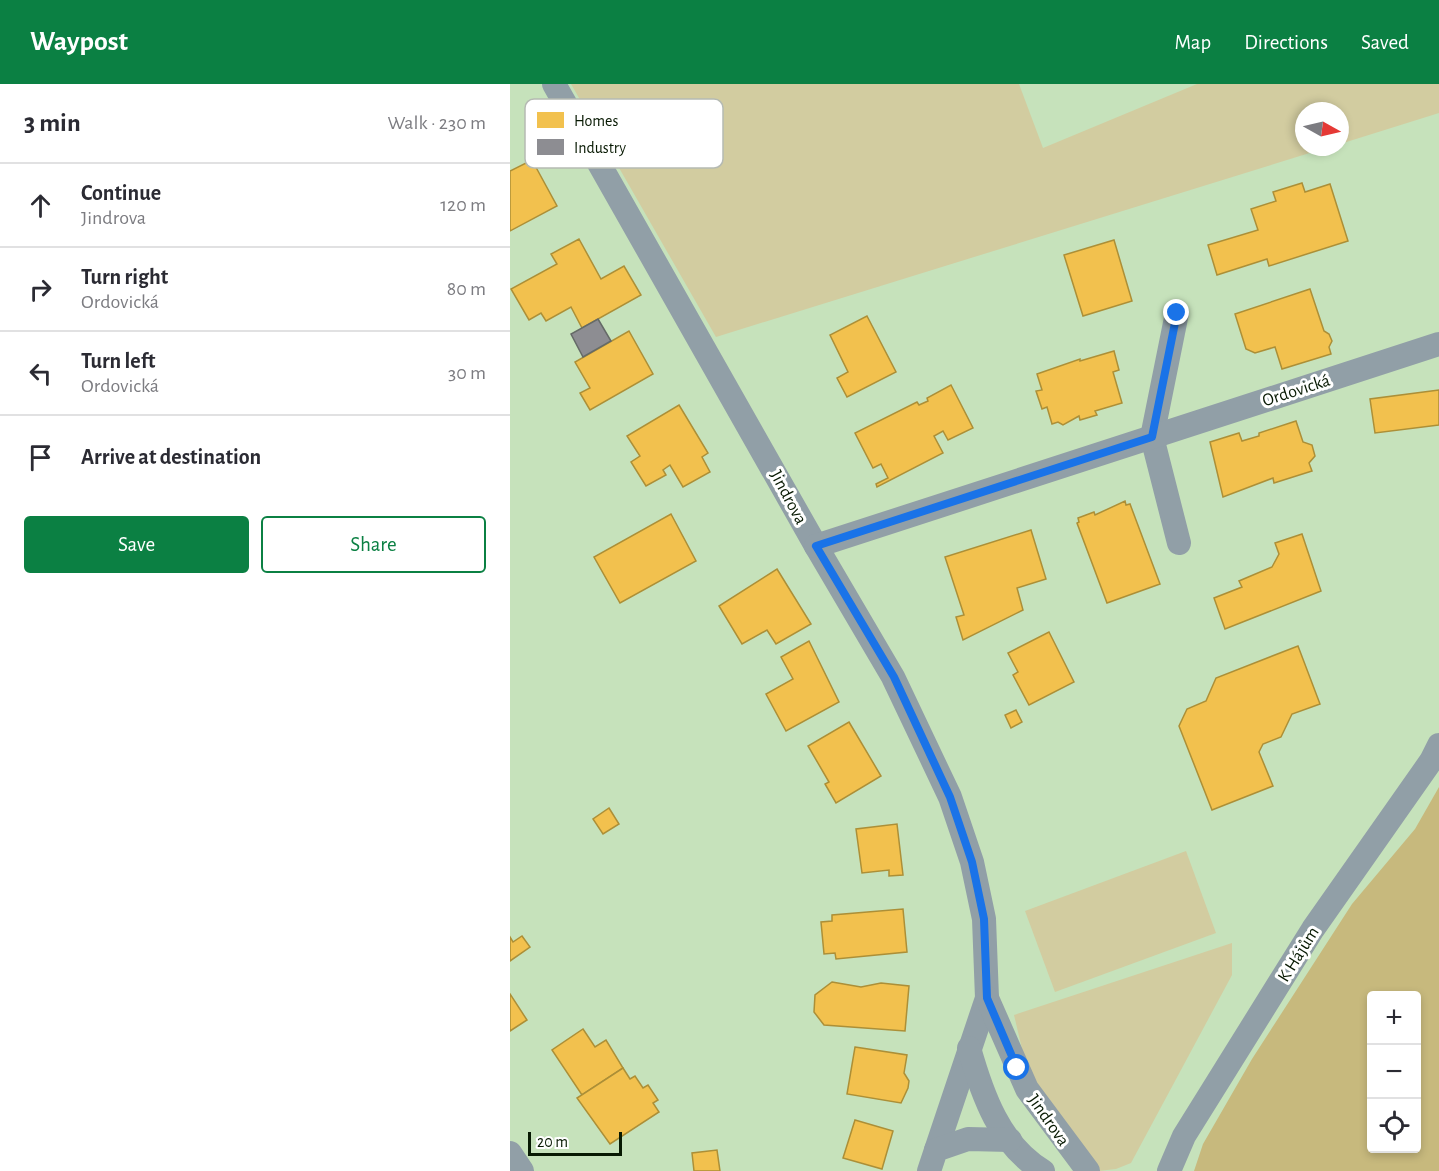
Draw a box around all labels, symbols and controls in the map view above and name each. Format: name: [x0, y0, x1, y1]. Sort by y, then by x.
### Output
text: Waypost: [30, 28, 128, 56]
text: Map: [1175, 32, 1211, 53]
text: Directions: [1244, 32, 1328, 53]
text: Saved: [1361, 32, 1409, 53]
legend: [525, 99, 723, 168]
north arrow: [1295, 102, 1349, 156]
text: 3 min: [24, 110, 81, 136]
text: Walk · 230 m: [388, 113, 486, 133]
text: Homes: [574, 113, 618, 129]
text: Industry: [574, 140, 626, 157]
text: Continue: [81, 182, 161, 204]
icon: ahead: [24, 189, 57, 222]
text: 120 m: [440, 195, 486, 215]
text: Jindrova: [81, 208, 146, 228]
text: Turn right: [81, 266, 168, 288]
icon: right: [24, 273, 57, 306]
text: 80 m: [447, 279, 486, 299]
text: Ordovická: [81, 292, 159, 312]
route end: [1163, 299, 1189, 325]
text: Turn left: [81, 350, 155, 372]
icon: left: [24, 357, 57, 390]
text: 30 m: [448, 363, 486, 383]
street label: Ordovická: [1260, 372, 1332, 410]
text: Ordovická: [81, 376, 159, 396]
icon: arrive: [24, 441, 57, 474]
text: Arrive at destination: [81, 446, 261, 468]
street label: Jindrova: [766, 467, 810, 528]
button: Save: [24, 516, 249, 573]
button: Share: [261, 516, 486, 573]
street label: K Hájům: [1275, 924, 1323, 985]
map controls: [1367, 991, 1421, 1153]
button: +: [1367, 991, 1421, 1045]
button: −: [1367, 1045, 1421, 1099]
route start: [1003, 1054, 1029, 1080]
street label: Jindrova: [1024, 1091, 1072, 1150]
button: locate: [1367, 1099, 1421, 1153]
scale bar: [528, 1129, 622, 1156]
text: 20 m: [537, 1134, 568, 1150]

